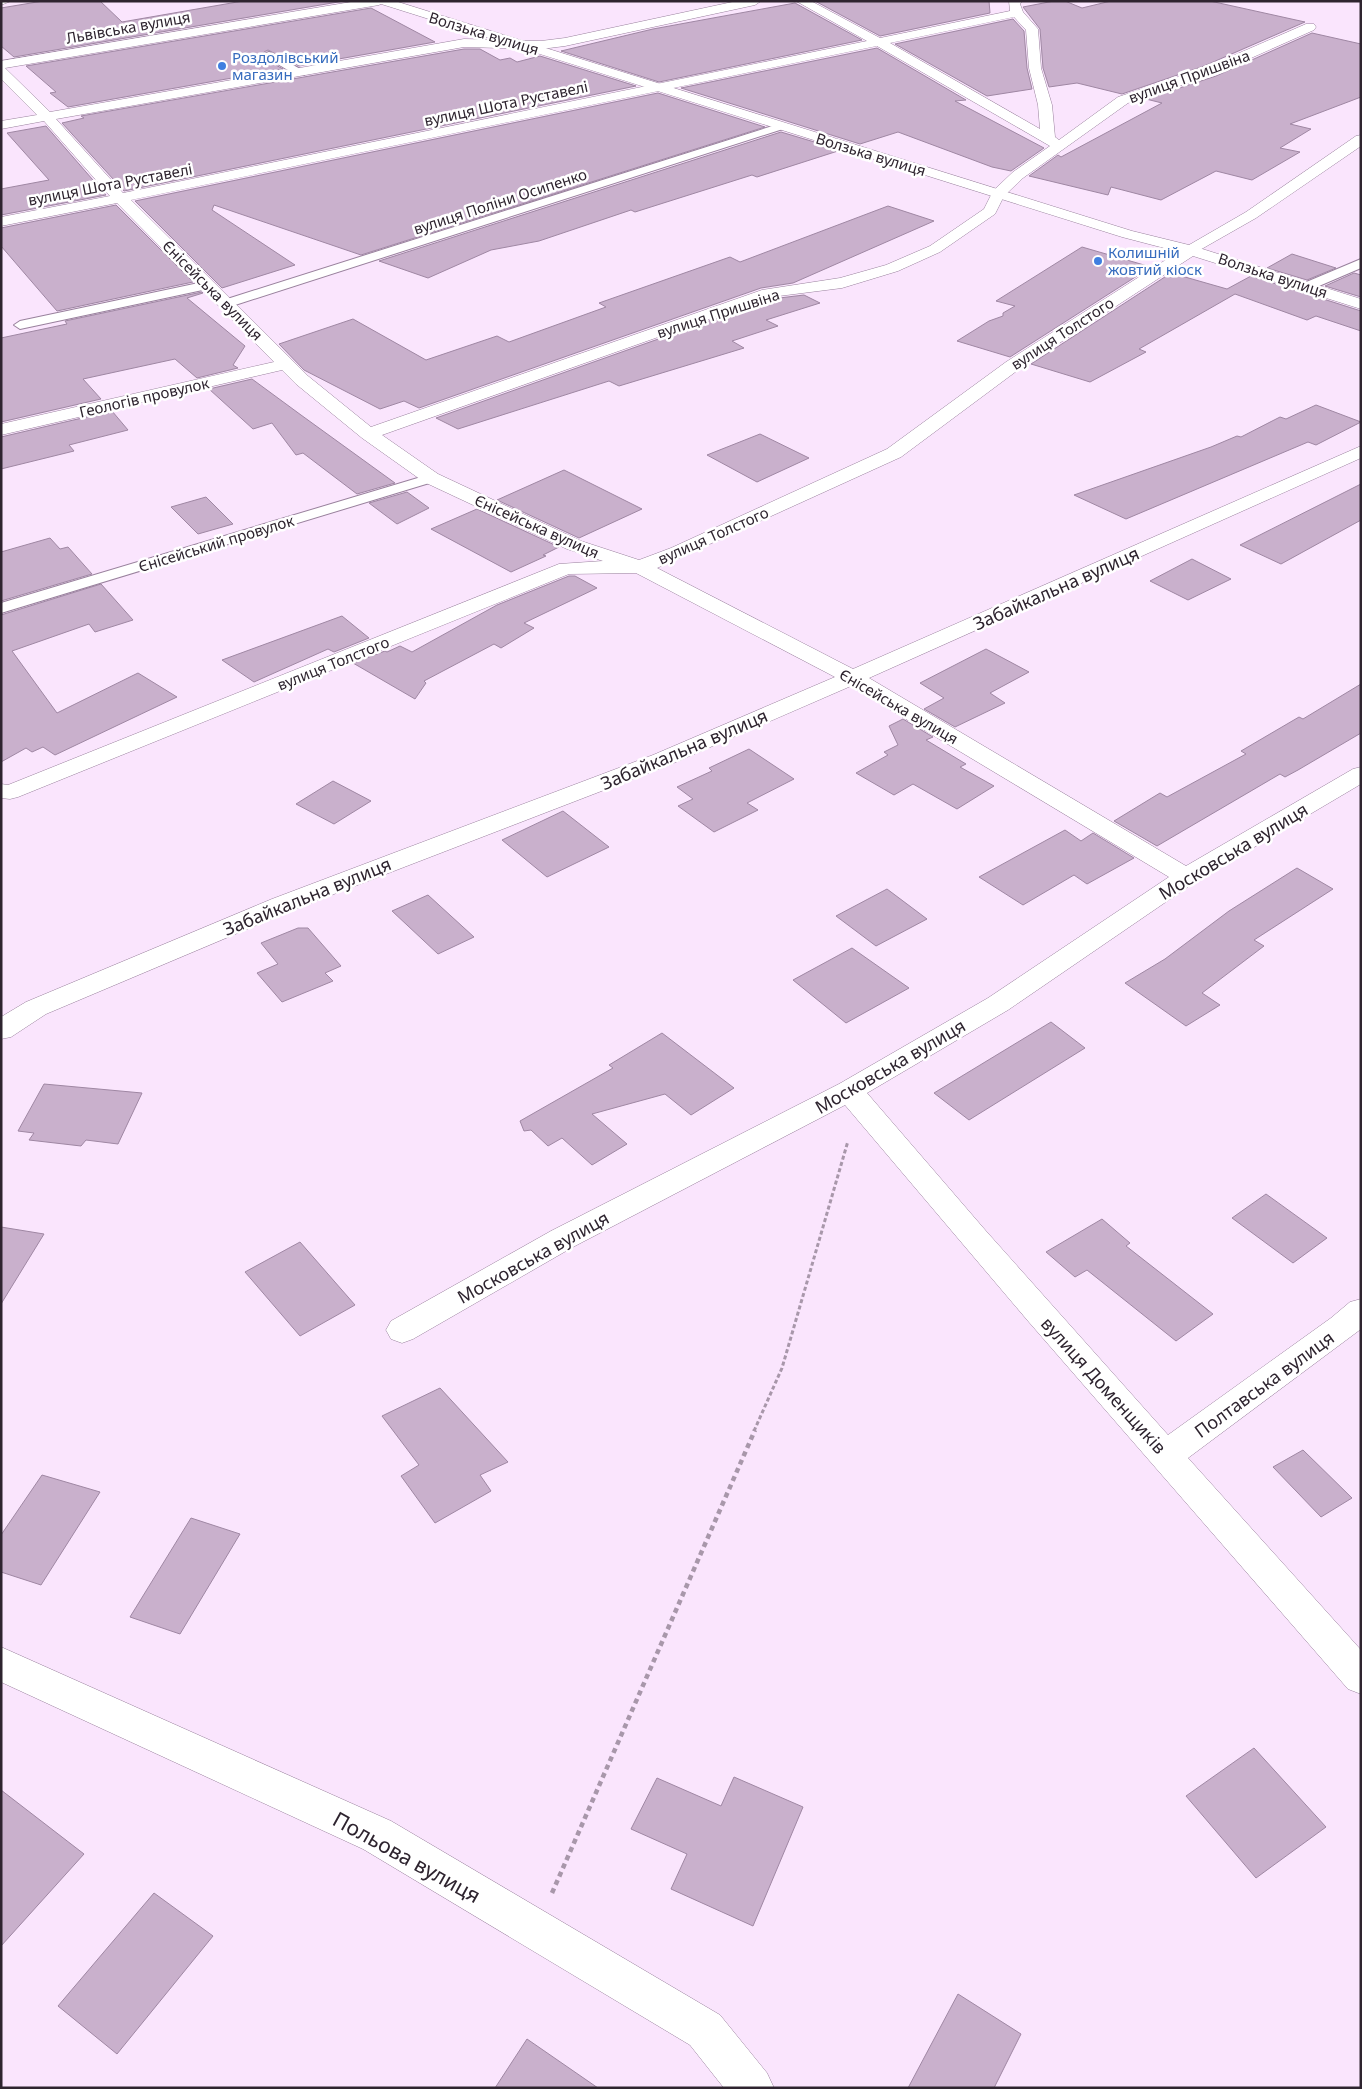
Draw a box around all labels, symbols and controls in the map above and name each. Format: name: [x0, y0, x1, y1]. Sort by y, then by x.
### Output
street label: Львівська вулиця: [64, 6, 192, 48]
street label: Волзька вулиця: [427, 7, 541, 59]
street label: вулиця Пришвіна: [1126, 45, 1252, 107]
place label: Роздолівський магазин: [232, 47, 338, 84]
marker: Роздолівський магазин: [216, 60, 228, 72]
street label: вулиця Шота Руставелі: [422, 76, 590, 130]
street label: Волзька вулиця: [814, 128, 928, 180]
street label: вулиця Шота Руставелі: [26, 158, 194, 210]
street label: вулиця Поліни Осипенко: [411, 163, 589, 239]
street label: Єнісейська вулиця: [159, 236, 267, 344]
place label: Колишній жовтий кіоск: [1108, 242, 1202, 279]
street label: Волзька вулиця: [1216, 248, 1330, 302]
marker: Колишній жовтий кіоск: [1092, 255, 1104, 267]
street label: вулиця Пришвіна: [654, 284, 782, 342]
street label: вулиця Толстого: [1007, 292, 1117, 374]
street label: Геологів провулок: [77, 372, 211, 422]
street label: Єнісейська вулиця: [472, 490, 602, 562]
street label: вулиця Толстого: [655, 502, 771, 568]
street label: Єнісейський провулок: [136, 510, 296, 576]
street label: Забайкальна вулиця: [969, 541, 1143, 635]
street label: вулиця Толстого: [274, 631, 392, 695]
street label: Єнісейська вулиця: [836, 664, 962, 748]
street label: Забайкальна вулиця: [597, 703, 771, 795]
street label: Московська вулиця: [1154, 797, 1312, 905]
street label: Забайкальна вулиця: [220, 851, 394, 941]
street label: Московська вулиця: [810, 1013, 970, 1119]
street label: Московська вулиця: [453, 1205, 613, 1309]
street label: вулиця Доменщиків: [1036, 1311, 1172, 1459]
street label: Полтавська вулиця: [1189, 1325, 1339, 1443]
street label: Польова вулиця: [328, 1805, 486, 1909]

